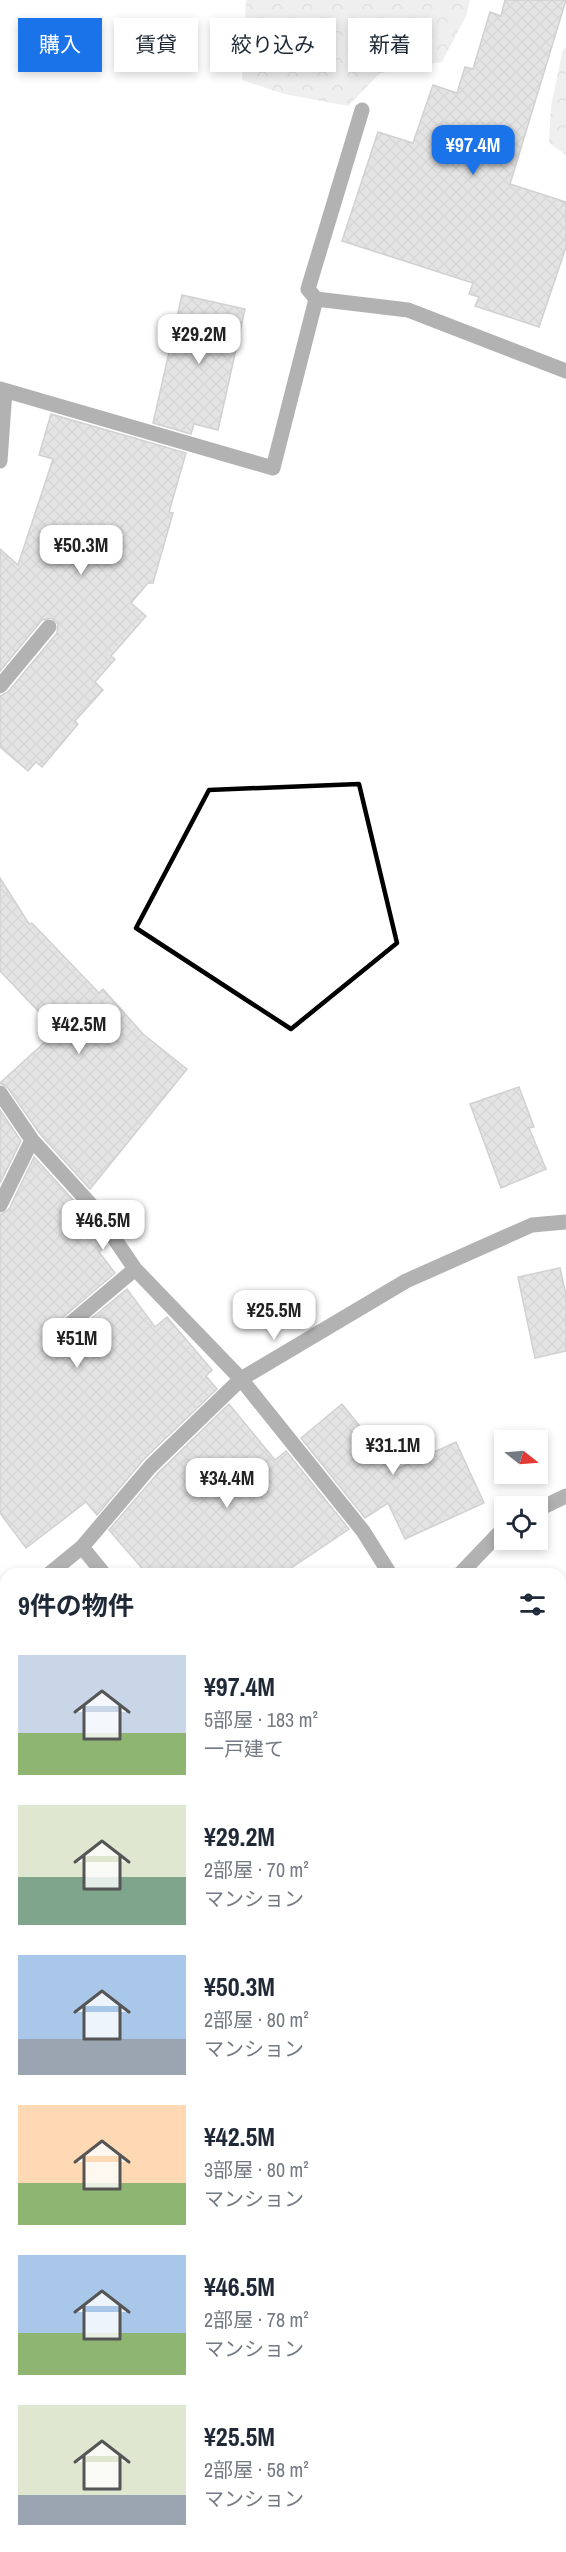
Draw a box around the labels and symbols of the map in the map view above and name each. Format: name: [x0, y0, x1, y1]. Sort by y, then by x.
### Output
pin: ¥97.4M: [424, 125, 522, 176]
pin: ¥29.2M: [150, 314, 248, 365]
pin: ¥50.3M: [32, 525, 130, 576]
pin: ¥42.5M: [30, 1004, 128, 1055]
pin: ¥46.5M: [54, 1200, 152, 1251]
pin: ¥25.5M: [225, 1290, 323, 1341]
pin: ¥51M: [41, 1318, 113, 1369]
pin: ¥31.1M: [344, 1425, 442, 1476]
north arrow: [494, 1430, 548, 1484]
pin: ¥34.4M: [178, 1458, 276, 1509]

